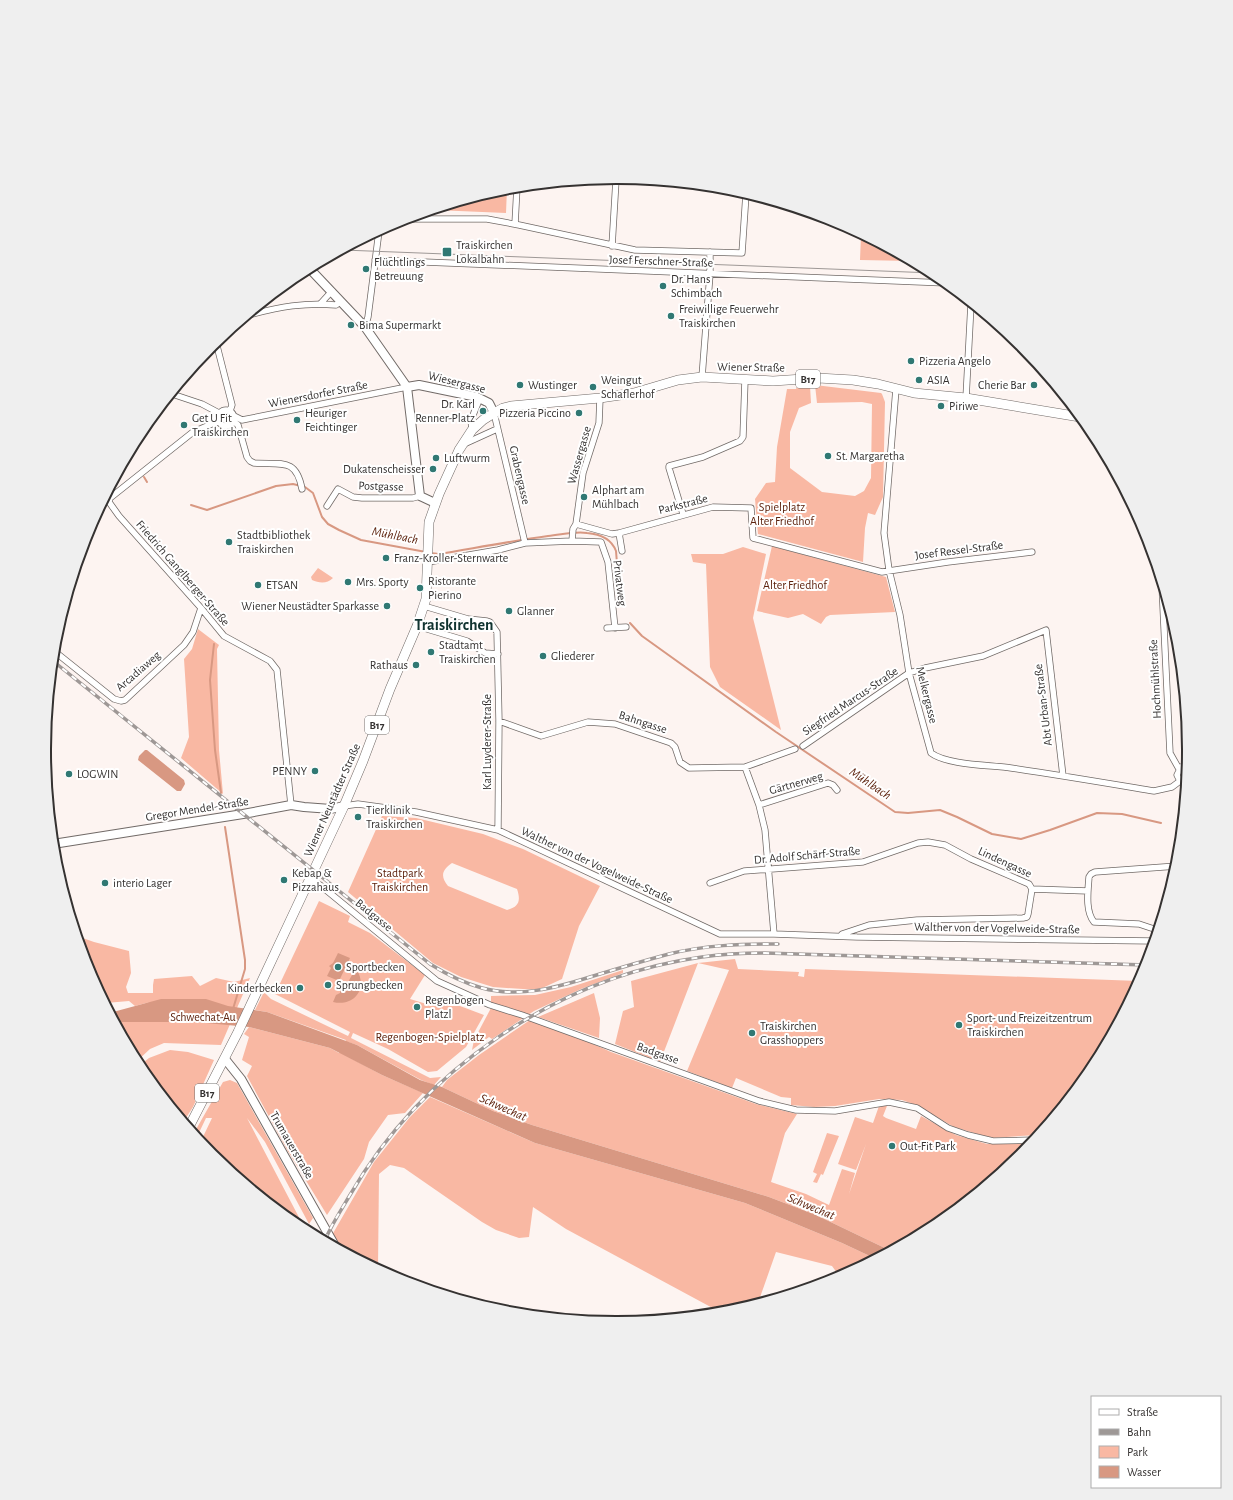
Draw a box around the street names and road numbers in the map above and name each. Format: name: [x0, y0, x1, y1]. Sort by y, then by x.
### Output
street label: Josef Ferschner-Straße: [609, 253, 713, 269]
street label: Wiener Straße: [717, 360, 785, 374]
street label: Wiesergasse: [427, 369, 487, 395]
road number: B17: [796, 370, 820, 388]
street label: Wienersdorfer Straße: [267, 378, 369, 410]
street label: Wassergasse: [565, 425, 593, 485]
street label: Grabengasse: [507, 445, 533, 505]
street label: Postgasse: [358, 479, 404, 493]
street label: Parkstraße: [657, 492, 709, 516]
street label: Friedrich Ganglberger-Straße: [134, 518, 232, 628]
street label: Josef Ressel-Straße: [914, 539, 1004, 561]
street label: Privatweg: [611, 559, 629, 607]
street label: Hochmühlstraße: [1147, 639, 1163, 719]
street label: Arcadiaweg: [114, 649, 163, 693]
street label: Abt Urban-Straße: [1032, 663, 1054, 747]
street label: Siegfried Marcus-Straße: [800, 665, 900, 737]
street label: Melkergasse: [914, 665, 940, 725]
street label: Karl Luyderer-Straße: [481, 694, 494, 790]
street label: Bahngasse: [617, 709, 669, 735]
road number: B17: [365, 716, 389, 734]
street label: Wiener Neustädter Straße: [302, 742, 362, 858]
street label: Gärtnerweg: [768, 770, 824, 796]
street label: Gregor Mendel-Straße: [145, 795, 249, 823]
street label: Walther von der Vogelweide-Straße: [519, 825, 675, 905]
street label: Dr. Adolf Schärf-Straße: [753, 844, 861, 866]
street label: Lindengasse: [976, 844, 1034, 880]
street label: Badgasse: [353, 897, 395, 933]
street label: Walther von der Vogelweide-Straße: [914, 921, 1080, 935]
street label: Badgasse: [635, 1040, 681, 1066]
road number: B17: [195, 1084, 219, 1102]
street label: Trumauerstraße: [268, 1109, 316, 1181]

